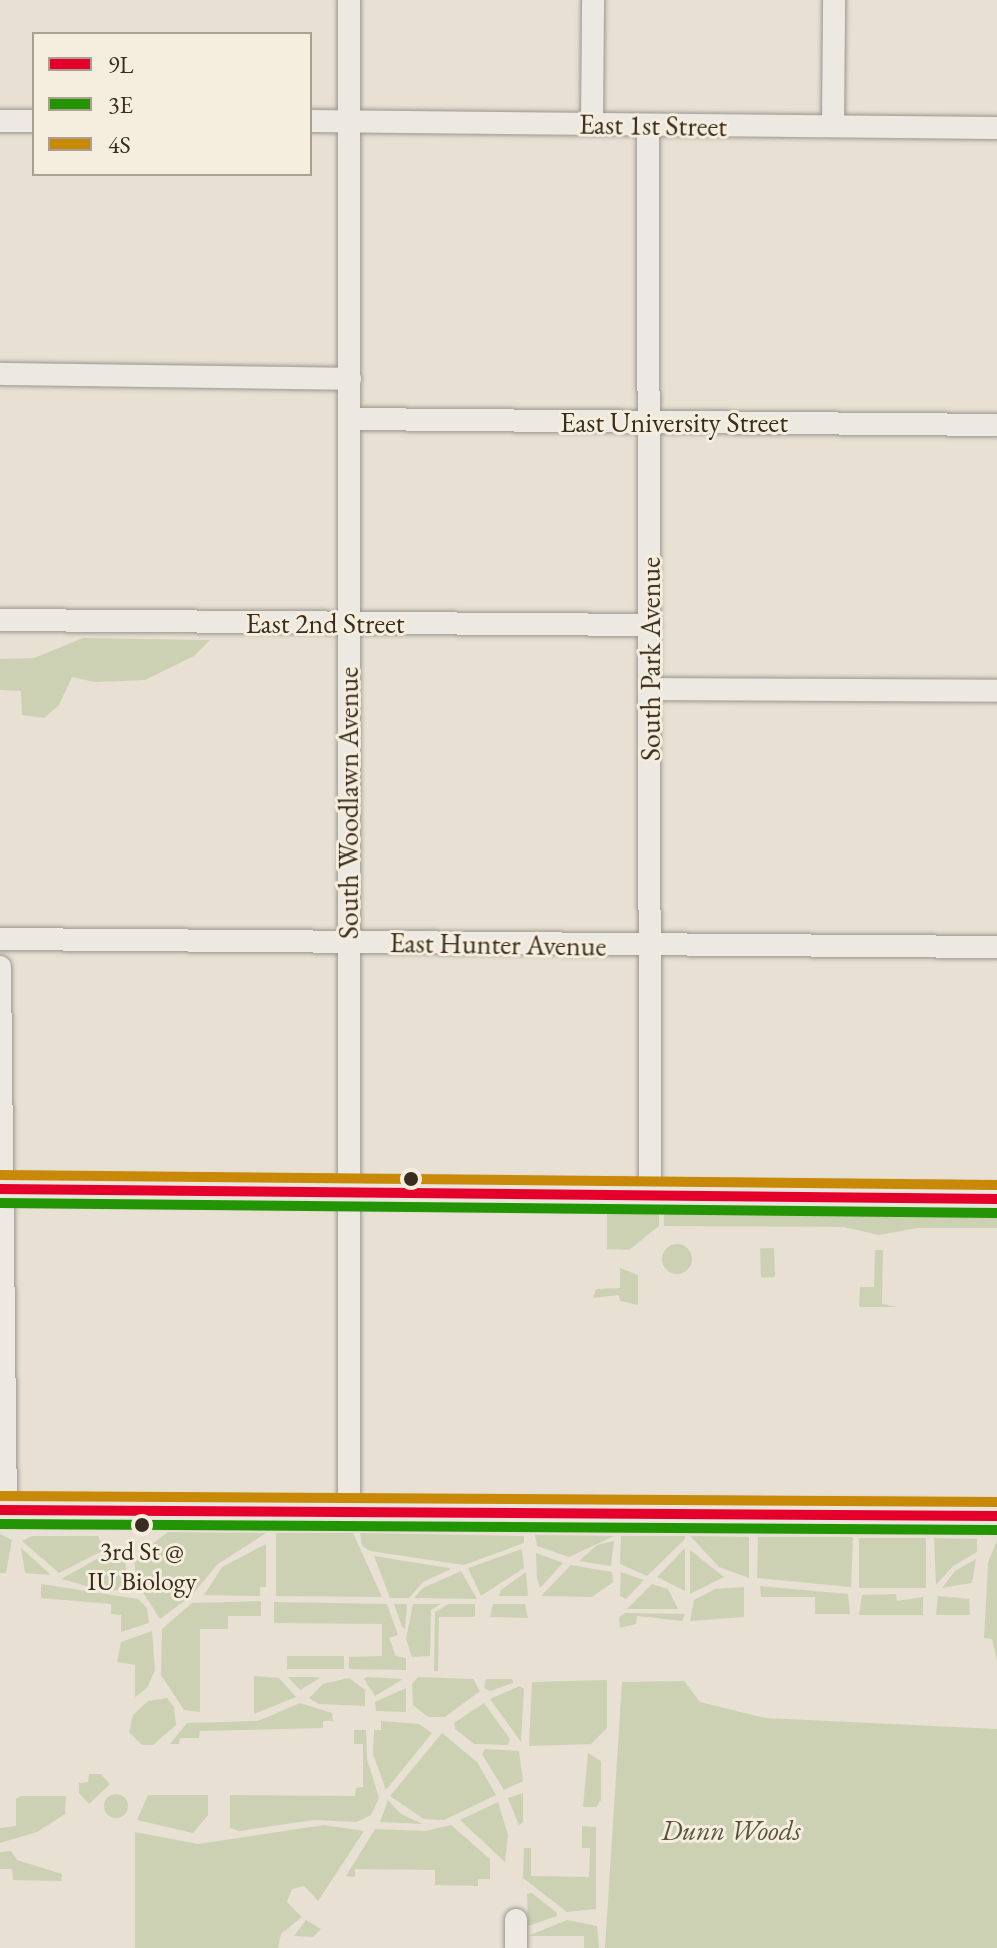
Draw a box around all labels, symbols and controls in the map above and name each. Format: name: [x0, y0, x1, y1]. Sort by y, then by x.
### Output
legend: [32, 32, 312, 176]
text: 9L: [108, 49, 134, 80]
text: 3E: [108, 89, 133, 120]
street label: East 1st Street: [579, 107, 727, 143]
text: 4S: [108, 129, 131, 160]
street label: East University Street: [560, 405, 788, 439]
street label: South Park Avenue: [633, 557, 667, 761]
street label: East 2nd Street: [245, 606, 405, 640]
street label: South Woodlawn Avenue: [331, 667, 365, 939]
street label: East Hunter Avenue: [389, 925, 607, 963]
unlabelled marker: [403, 1171, 419, 1187]
marker: 3rd St @ IU Biology: [134, 1517, 150, 1533]
place label: 3rd St @ IU Biology: [87, 1536, 197, 1598]
park label: Dunn Woods: [661, 1813, 801, 1847]

